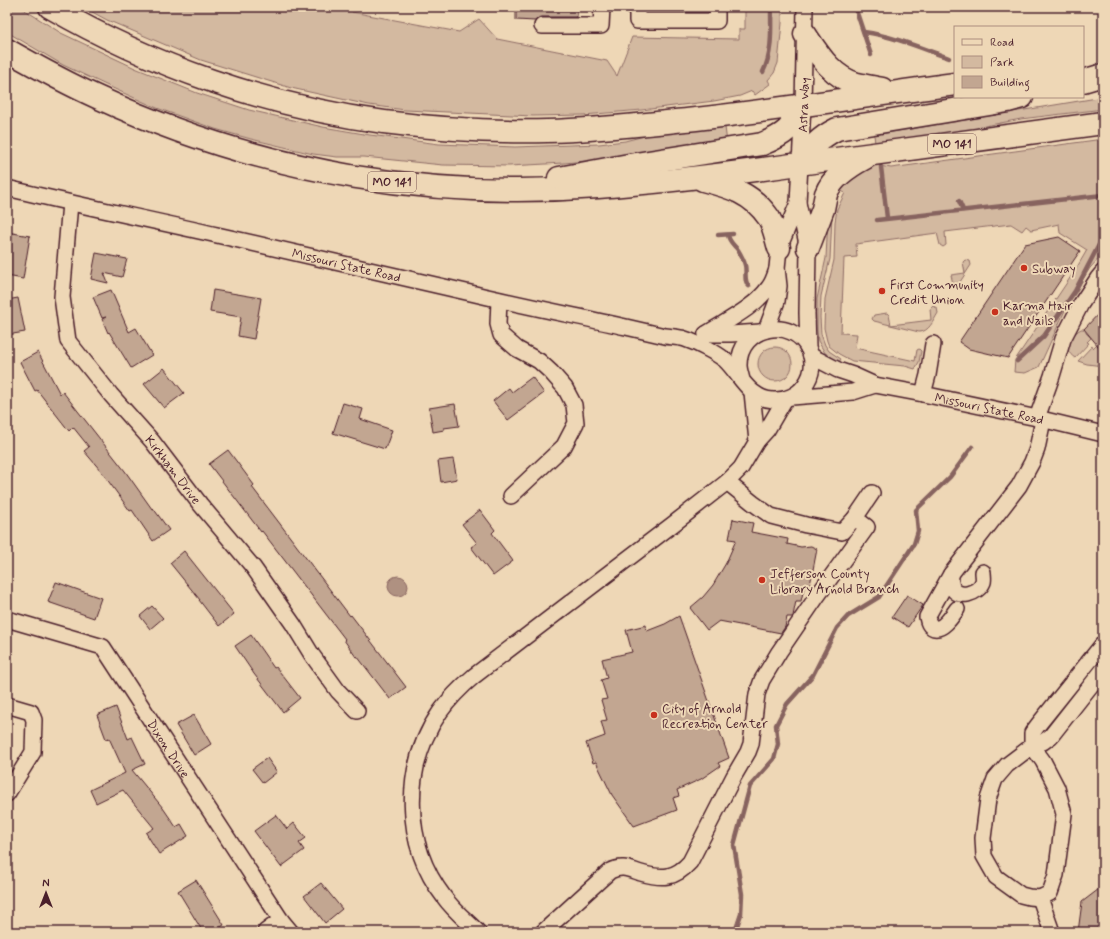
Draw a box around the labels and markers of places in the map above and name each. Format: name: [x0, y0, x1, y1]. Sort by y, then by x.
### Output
place label: Subway: [1032, 261, 1076, 278]
marker: Subway: [1019, 263, 1029, 273]
place label: First Community Credit Union: [890, 277, 984, 309]
marker: First Community Credit Union: [877, 286, 887, 296]
place label: Karma Hair and Nails: [1003, 298, 1073, 330]
marker: Karma Hair and Nails: [990, 307, 1000, 317]
place label: Jefferson County Library Arnold Branch: [770, 566, 899, 598]
marker: Jefferson County Library Arnold Branch: [757, 575, 767, 585]
place label: City of Arnold Recreation Center: [662, 701, 768, 733]
marker: City of Arnold Recreation Center: [649, 710, 659, 720]

